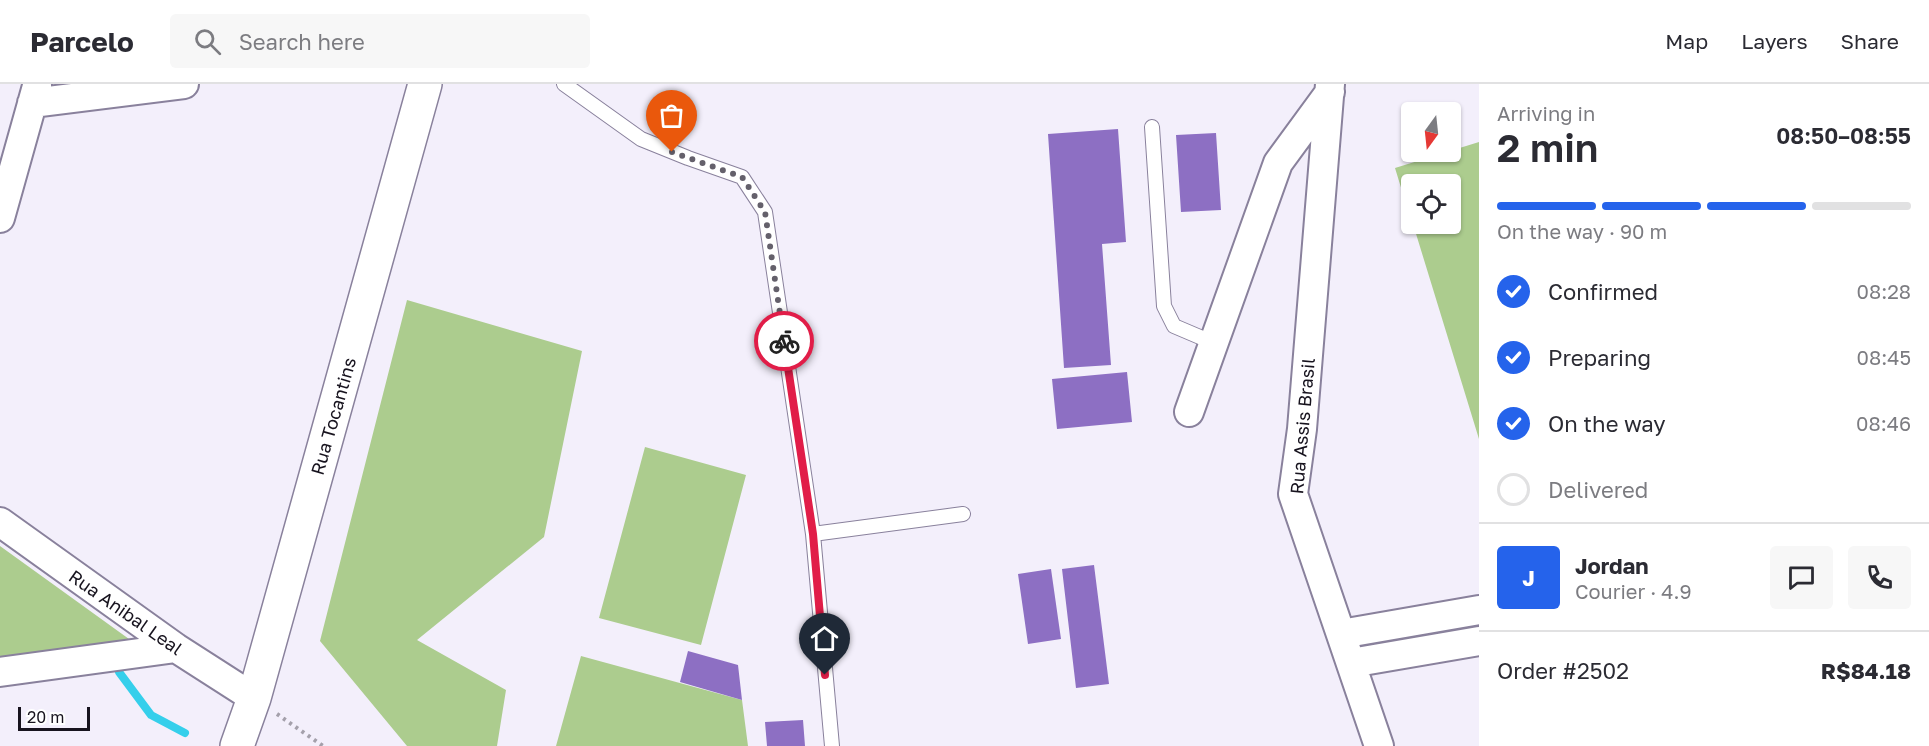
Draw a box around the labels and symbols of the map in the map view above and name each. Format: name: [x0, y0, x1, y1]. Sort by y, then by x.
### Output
pin: [646, 90, 697, 152]
north arrow: [1401, 102, 1461, 162]
courier: [754, 311, 814, 371]
street label: Rua Tocantins: [306, 355, 360, 477]
street label: Rua Assis Brasil: [1285, 357, 1319, 495]
street label: Rua Anibal Leal: [65, 565, 187, 659]
pin: [799, 613, 850, 675]
scale bar: [18, 704, 90, 732]

